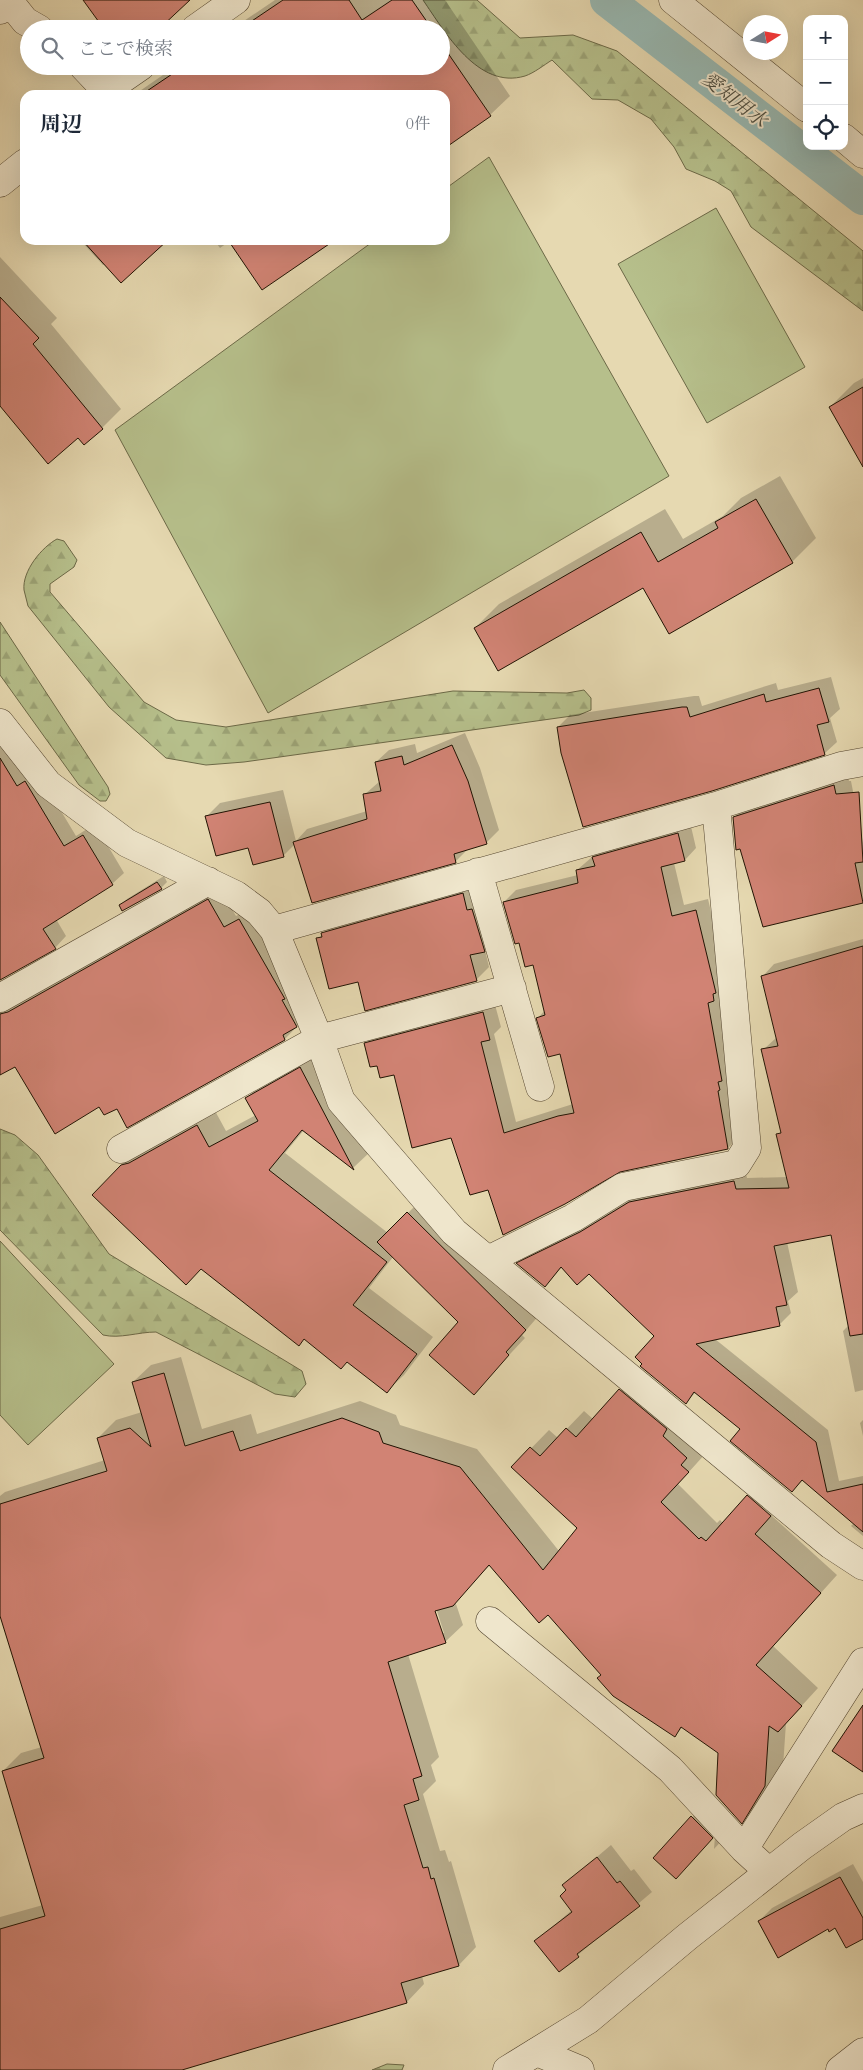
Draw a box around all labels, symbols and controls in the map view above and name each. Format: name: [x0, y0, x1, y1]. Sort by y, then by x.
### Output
north arrow: [743, 15, 788, 60]
map controls: [803, 15, 848, 150]
button: +: [803, 15, 848, 60]
search box: [20, 20, 450, 75]
icon: search: [38, 34, 66, 62]
text: ここで検索: [78, 36, 173, 62]
button: −: [803, 60, 848, 105]
water label: 愛知用水: [696, 66, 774, 135]
button: locate: [803, 105, 848, 150]
text: 周辺: [40, 110, 82, 139]
text: 0件: [406, 113, 430, 135]

